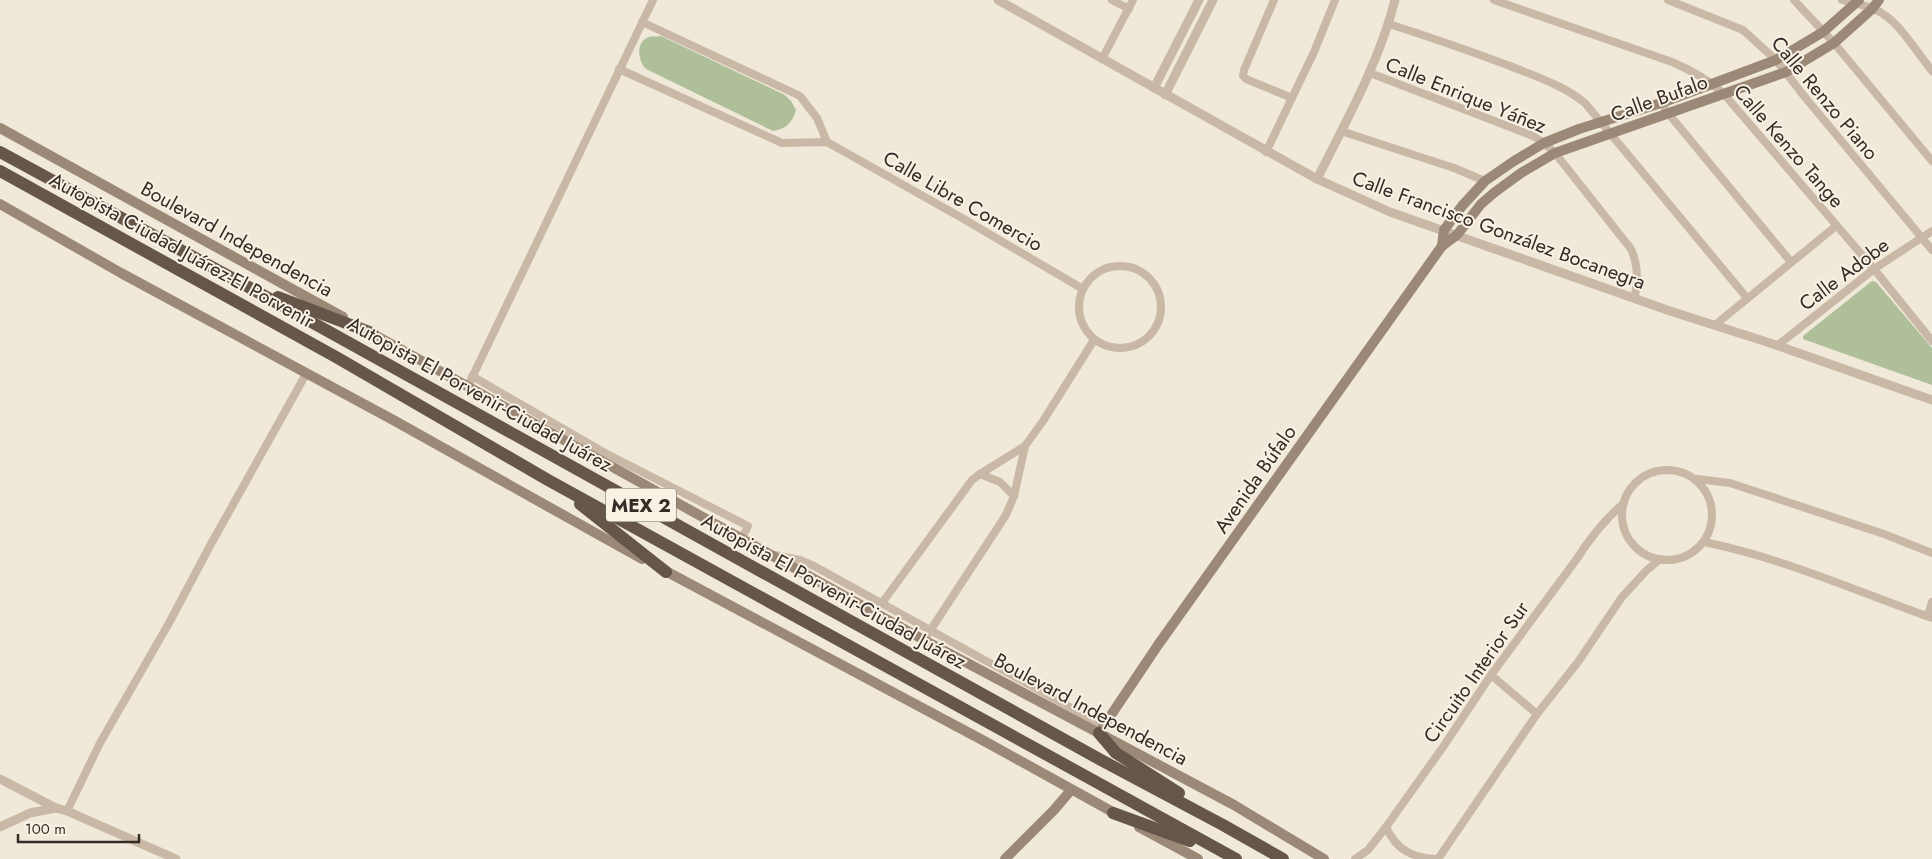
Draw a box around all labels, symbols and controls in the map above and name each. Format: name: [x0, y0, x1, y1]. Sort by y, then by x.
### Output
street label: Calle Renzo Piano: [1764, 30, 1885, 167]
street label: Calle Enrique Yáñez: [1381, 50, 1551, 141]
street label: Calle Bufalo: [1607, 67, 1712, 129]
street label: Calle Kenzo Tange: [1727, 78, 1850, 214]
street label: Calle Libre Comercio: [878, 144, 1048, 259]
street label: Calle Francisco González Bocanegra: [1348, 164, 1650, 297]
street label: Autopista Ciudad Juárez-El Porvenir: [44, 165, 319, 336]
street label: Boulevard Independencia: [135, 174, 338, 304]
street label: Calle Adobe: [1793, 231, 1895, 318]
street label: Autopista El Porvenir-Ciudad Juárez: [342, 309, 617, 479]
street label: Avenida Búfalo: [1207, 419, 1304, 539]
road number: MEX 2: [606, 488, 676, 522]
street label: Autopista El Porvenir-Ciudad Juárez: [696, 506, 971, 676]
street label: Circuito Interior Sur: [1417, 595, 1536, 749]
street label: Boulevard Independencia: [989, 646, 1193, 773]
scale bar: [18, 812, 139, 844]
text: 100 m: [25, 818, 66, 840]

